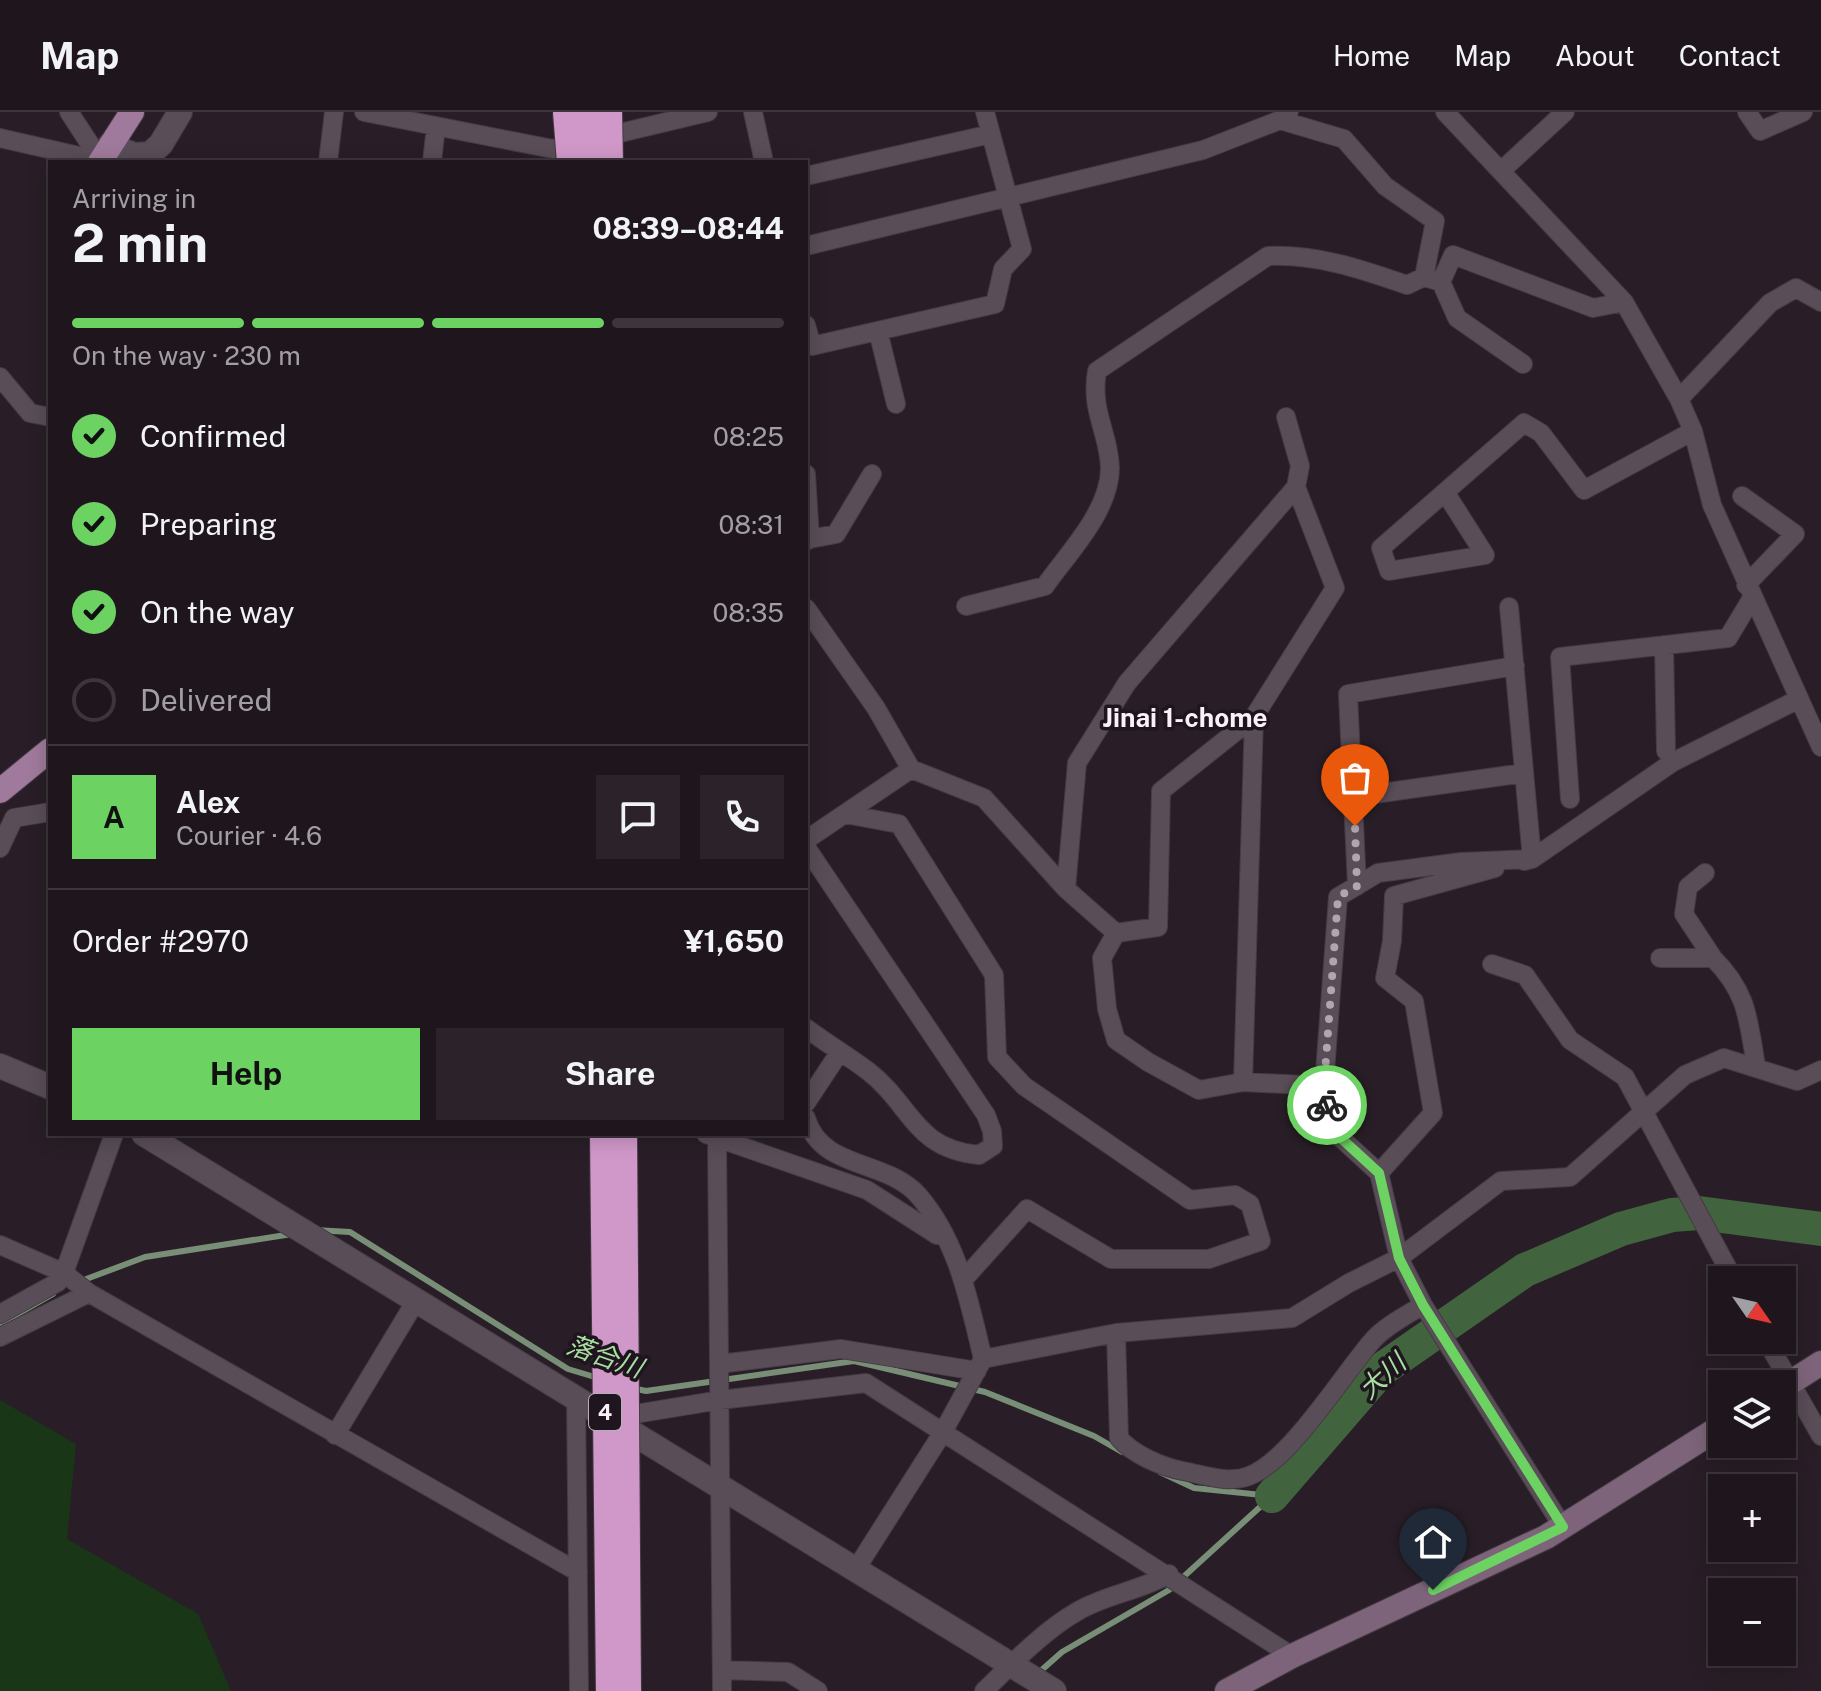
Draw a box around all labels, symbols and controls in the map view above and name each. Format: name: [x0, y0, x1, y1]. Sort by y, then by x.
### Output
text: Map: [40, 33, 119, 78]
text: Home: [1333, 39, 1410, 72]
text: Map: [1454, 39, 1511, 72]
text: About: [1555, 39, 1635, 72]
text: Contact: [1679, 39, 1781, 72]
text: Arriving in: [72, 183, 196, 214]
text: 08:39–08:44: [592, 210, 784, 246]
text: 2 min: [72, 213, 208, 274]
text: On the way · 230 m: [72, 340, 301, 371]
icon: check: [72, 414, 116, 458]
text: Confirmed: [140, 418, 286, 454]
text: 08:25: [713, 421, 784, 452]
icon: check: [72, 502, 116, 546]
text: Preparing: [140, 506, 277, 542]
text: 08:31: [719, 509, 784, 540]
icon: check: [72, 590, 116, 634]
text: On the way: [140, 594, 294, 630]
text: 08:35: [713, 597, 784, 628]
text: Delivered: [140, 682, 272, 718]
district label: Jinai 1-chome: [1103, 702, 1267, 733]
pin: [1321, 744, 1389, 826]
icon: bag: [1333, 756, 1377, 800]
button: chat: [596, 775, 680, 859]
button: phone: [700, 775, 784, 859]
text: Alex: [176, 784, 240, 820]
text: A: [103, 799, 125, 835]
text: Courier · 4.6: [176, 820, 322, 851]
text: Order #2970: [72, 923, 249, 959]
text: ¥1,650: [684, 923, 784, 959]
button: Help: [72, 1028, 420, 1120]
button: Share: [436, 1028, 784, 1120]
courier: [1287, 1065, 1367, 1145]
icon: bike: [1305, 1083, 1349, 1127]
north arrow: [1708, 1266, 1796, 1354]
map controls: [1708, 1266, 1796, 1666]
water label: 落合川: [563, 1329, 650, 1384]
water label: 大川: [1352, 1345, 1414, 1405]
button: layers: [1708, 1370, 1796, 1458]
road number: 4: [589, 1394, 621, 1430]
button: +: [1708, 1474, 1796, 1562]
pin: [1399, 1508, 1467, 1590]
icon: home: [1411, 1520, 1455, 1564]
button: −: [1708, 1578, 1796, 1666]

